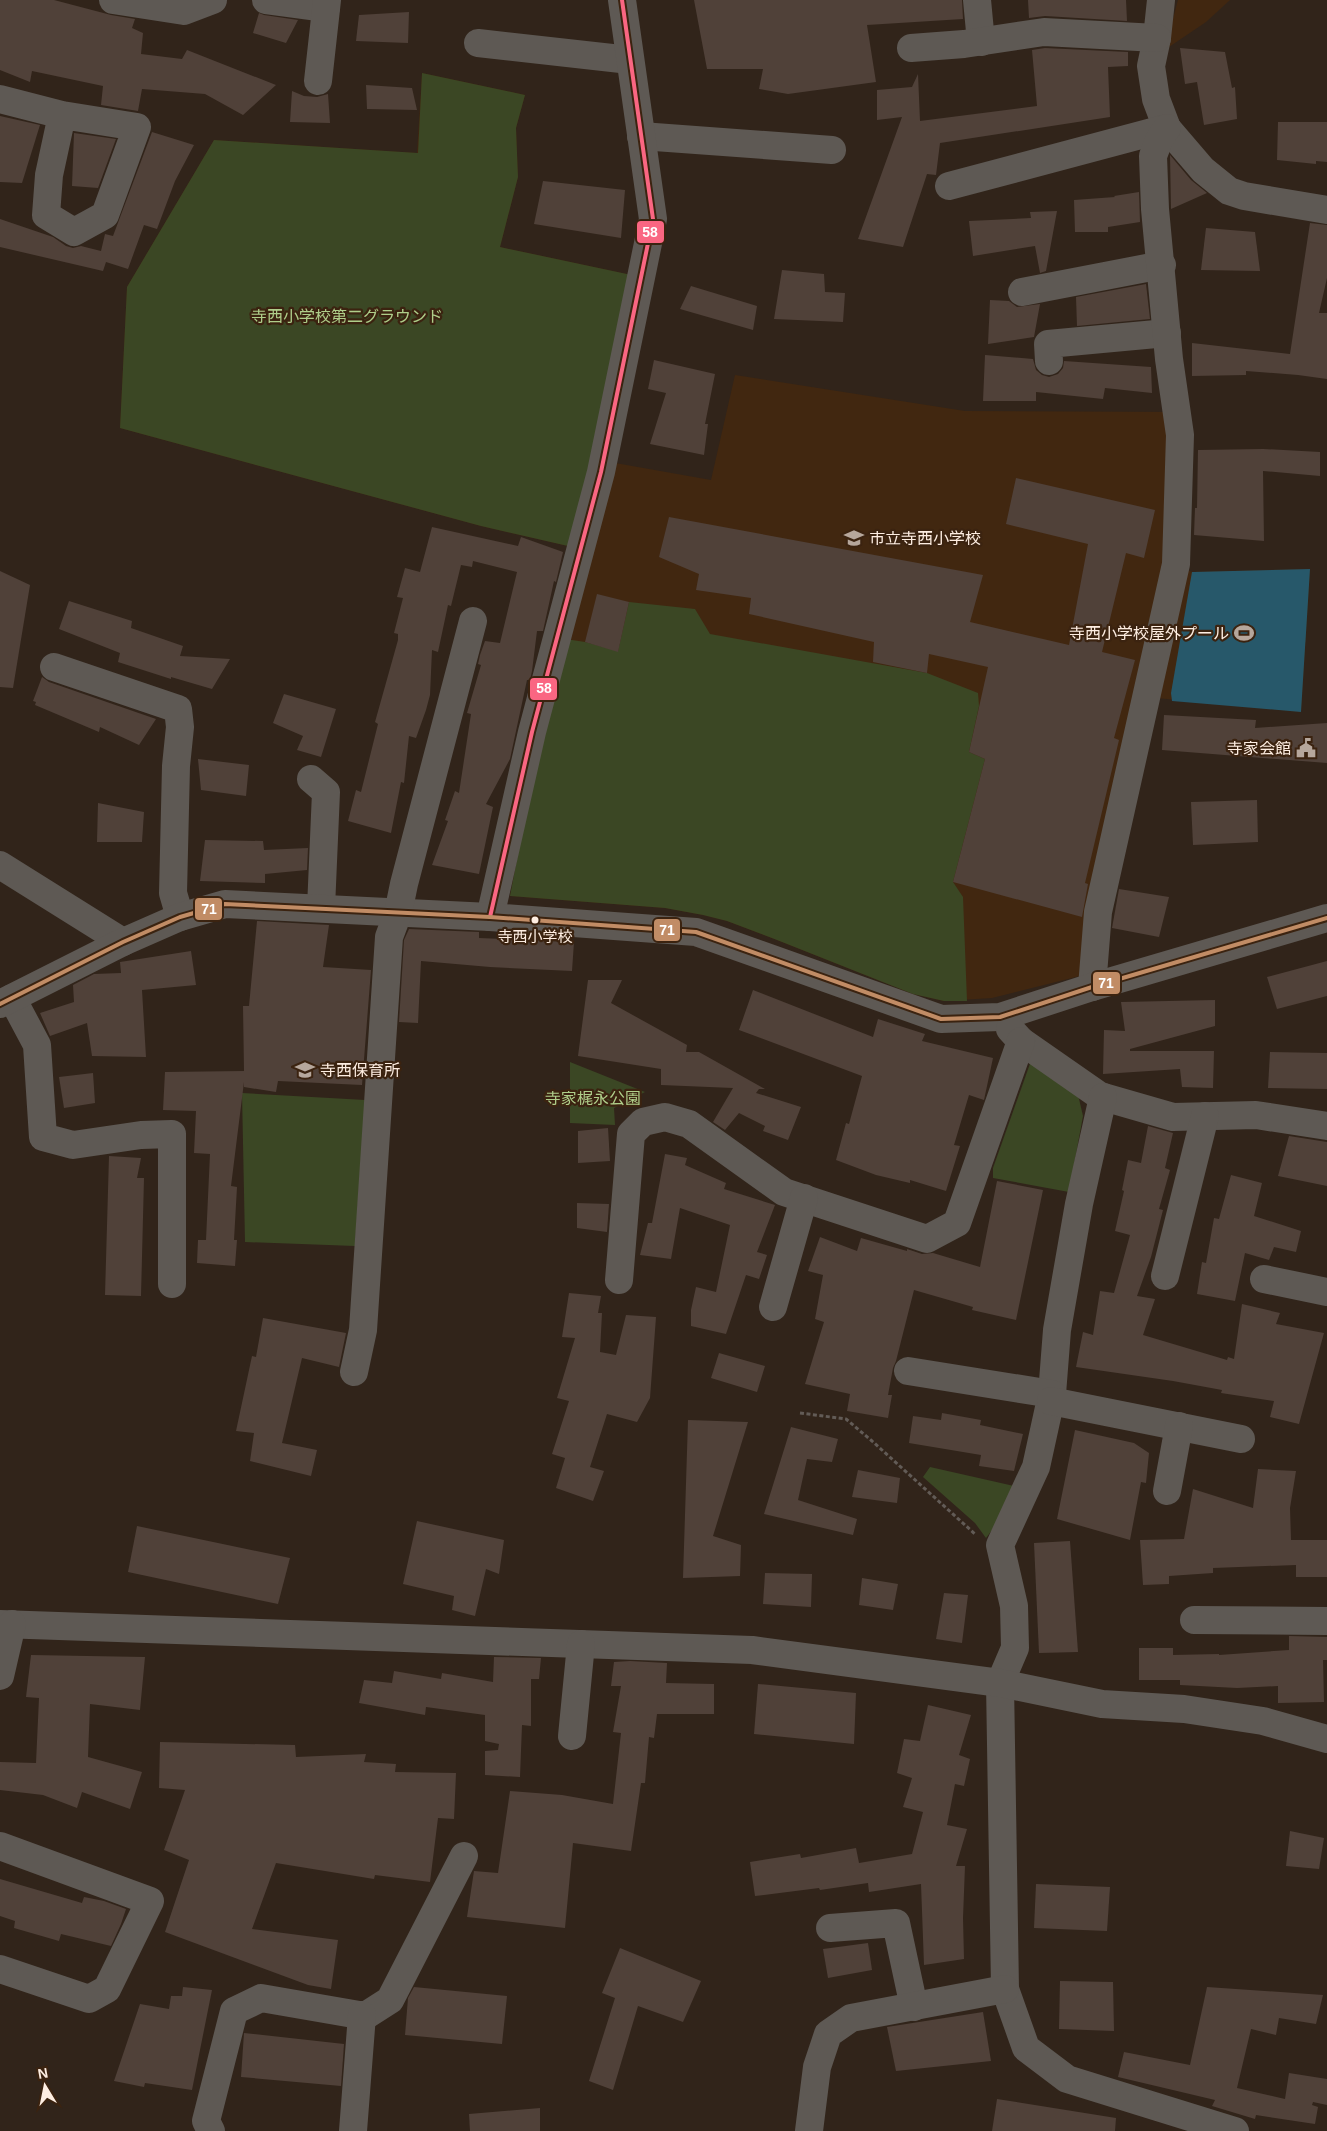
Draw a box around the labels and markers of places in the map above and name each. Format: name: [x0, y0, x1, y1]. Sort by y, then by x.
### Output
school or university icon: 市立寺西小学校: [843, 527, 865, 549]
place label: 市立寺西小学校: [869, 530, 981, 547]
sports icon: 寺西小学校屋外プール: [1233, 622, 1255, 644]
place label: 寺西小学校屋外プール: [1069, 625, 1229, 642]
public building icon: 寺家会館: [1295, 737, 1317, 759]
place label: 寺家会館: [1227, 740, 1291, 757]
marker: 寺西小学校: [530, 915, 540, 925]
place label: 寺西小学校: [497, 928, 573, 945]
school or university icon: 寺西保育所: [294, 1059, 316, 1081]
place label: 寺西保育所: [320, 1062, 400, 1079]

